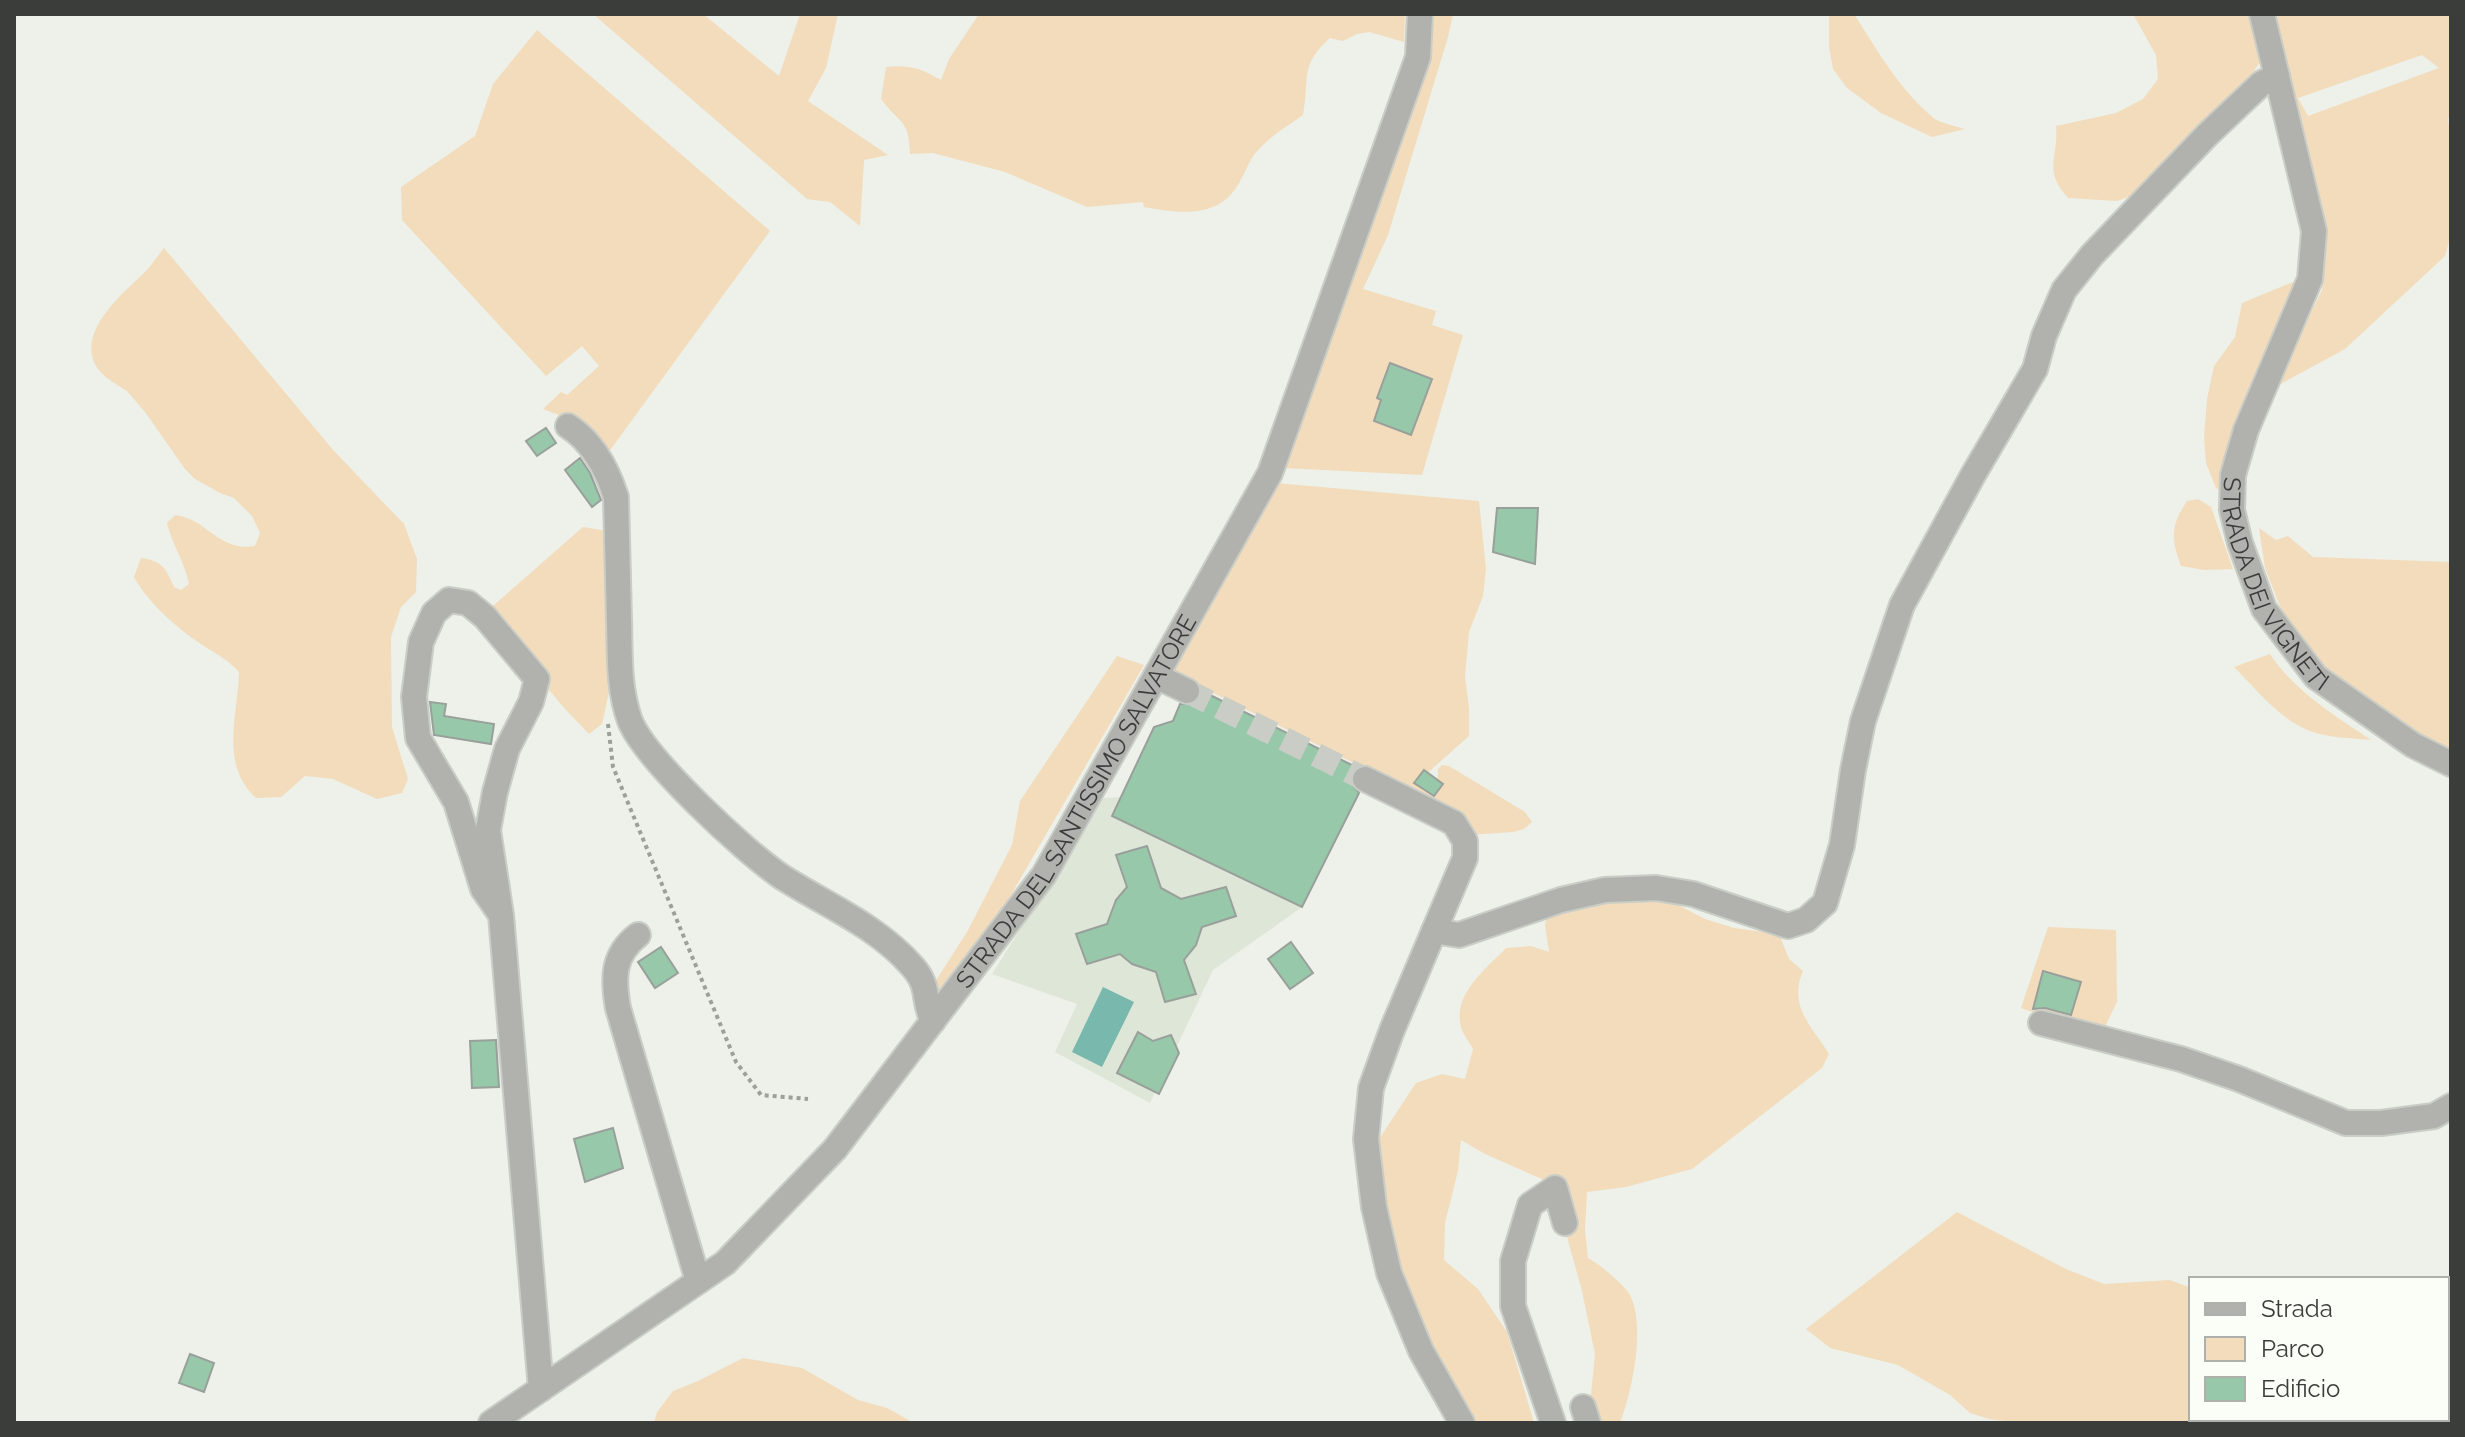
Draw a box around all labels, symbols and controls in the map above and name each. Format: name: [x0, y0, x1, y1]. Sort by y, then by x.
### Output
street label: STRADA DEI VIGNETI: [2217, 477, 2335, 696]
street label: STRADA DEL SANTISSIMO SALVATORE: [949, 609, 1202, 993]
legend: [2189, 1277, 2449, 1421]
text: Strada: [2261, 1294, 2333, 1323]
text: Parco: [2261, 1334, 2324, 1363]
text: Edificio: [2261, 1374, 2340, 1403]

